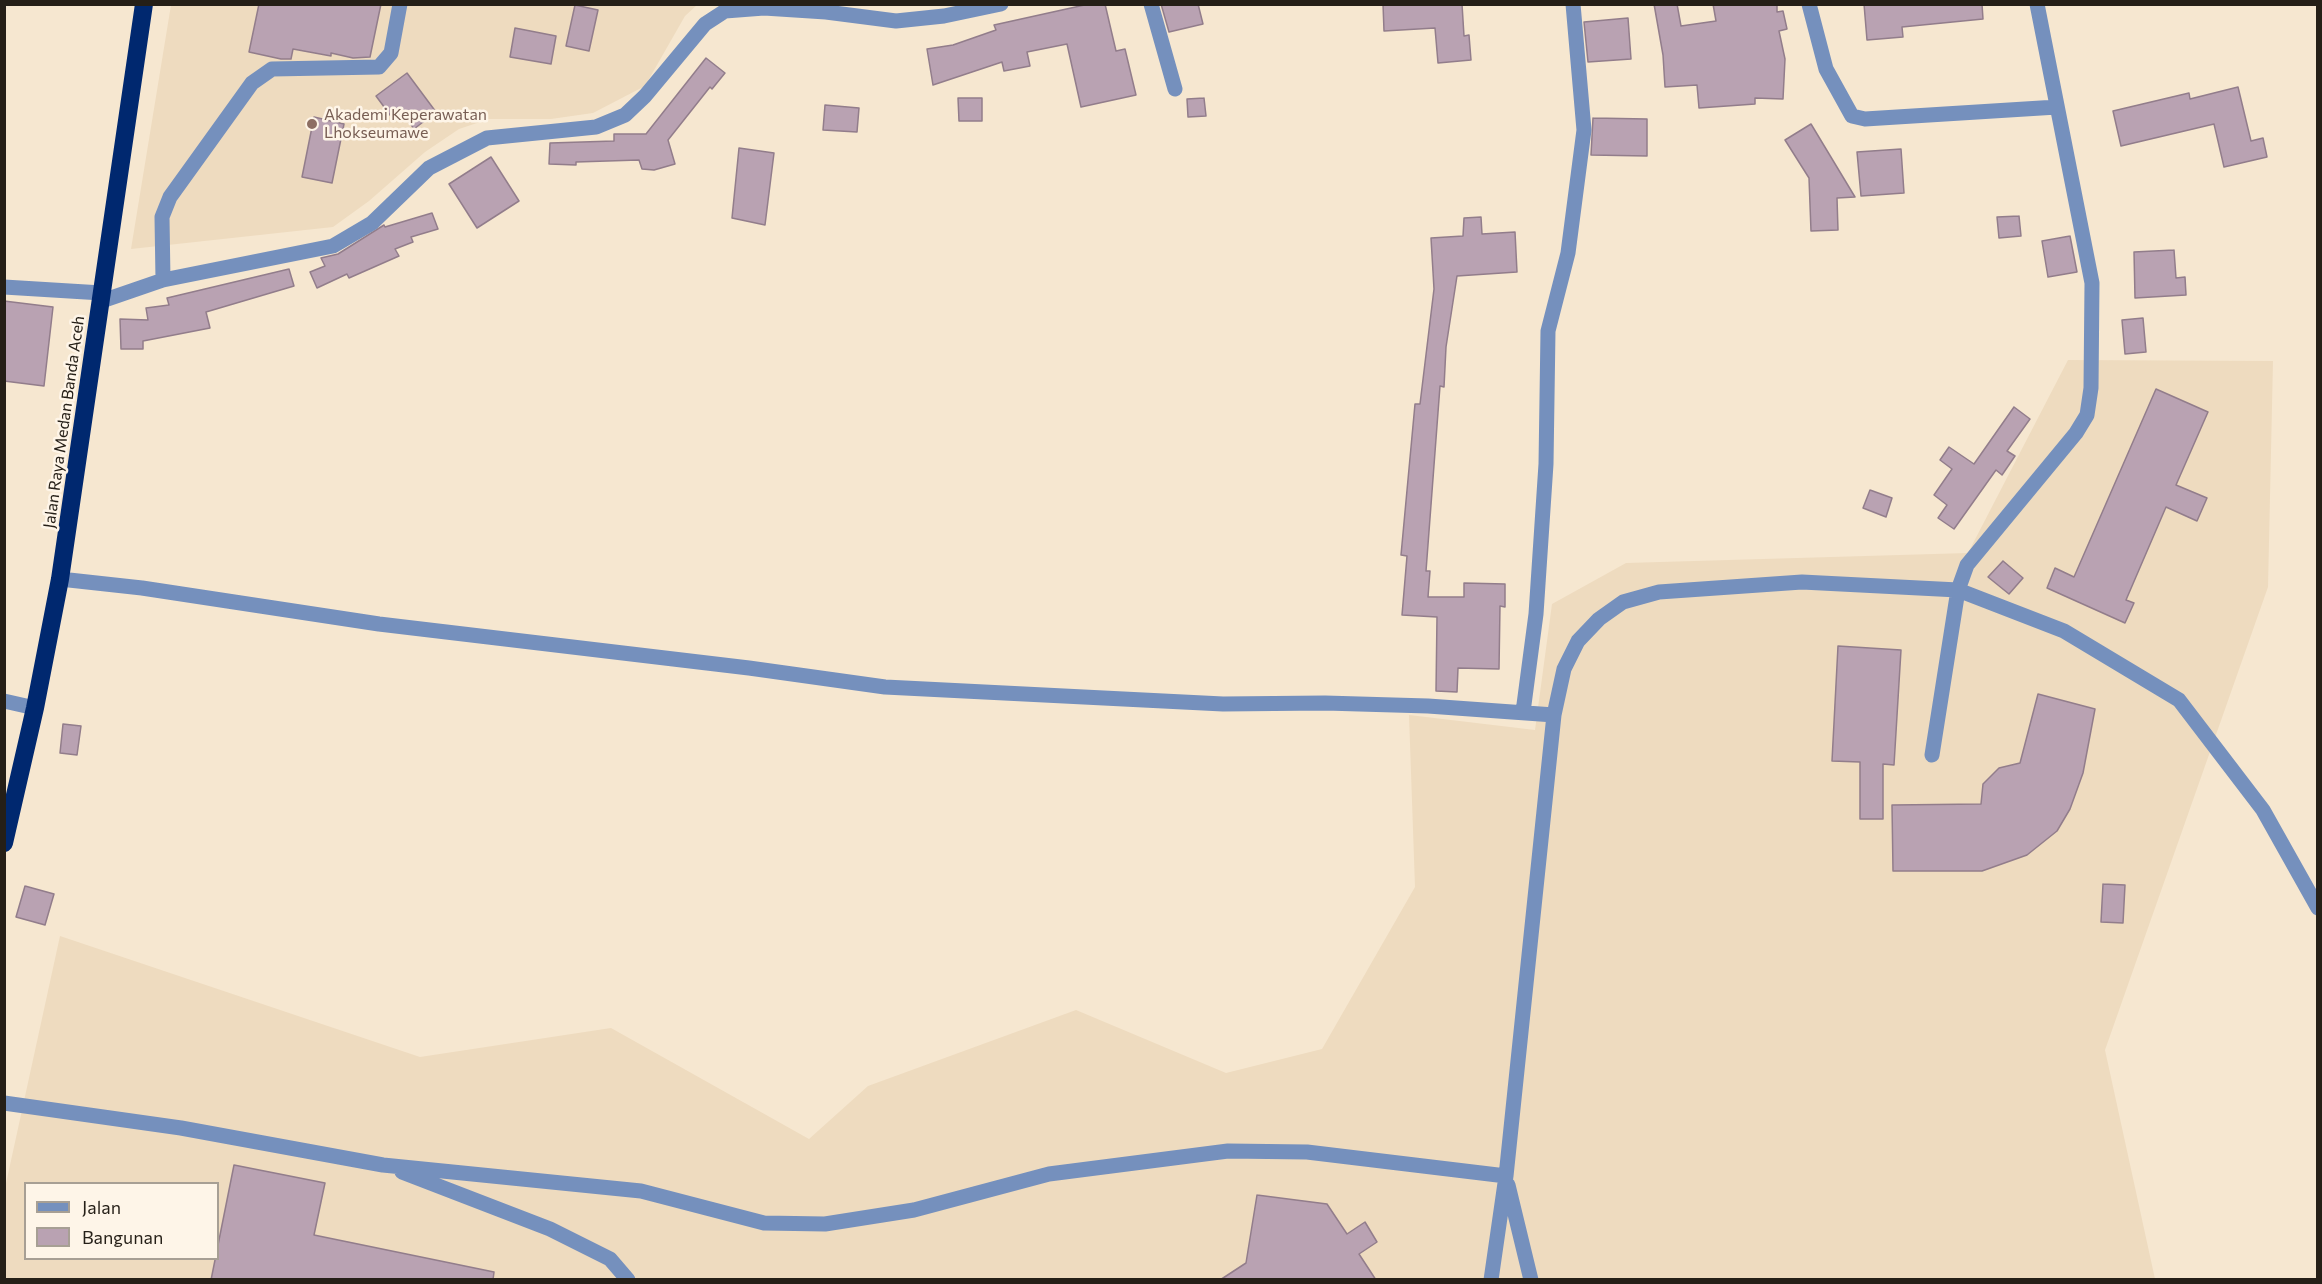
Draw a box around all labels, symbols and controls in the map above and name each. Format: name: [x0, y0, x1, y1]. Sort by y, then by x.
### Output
place label: Akademi Keperawatan Lhokseumawe: [324, 105, 487, 143]
marker: Akademi Keperawatan Lhokseumawe: [305, 117, 319, 131]
street label: Jalan Raya Medan Banda Aceh: [40, 315, 88, 529]
legend: [24, 1182, 219, 1260]
text: Jalan: [82, 1196, 121, 1218]
text: Bangunan: [82, 1226, 163, 1248]

